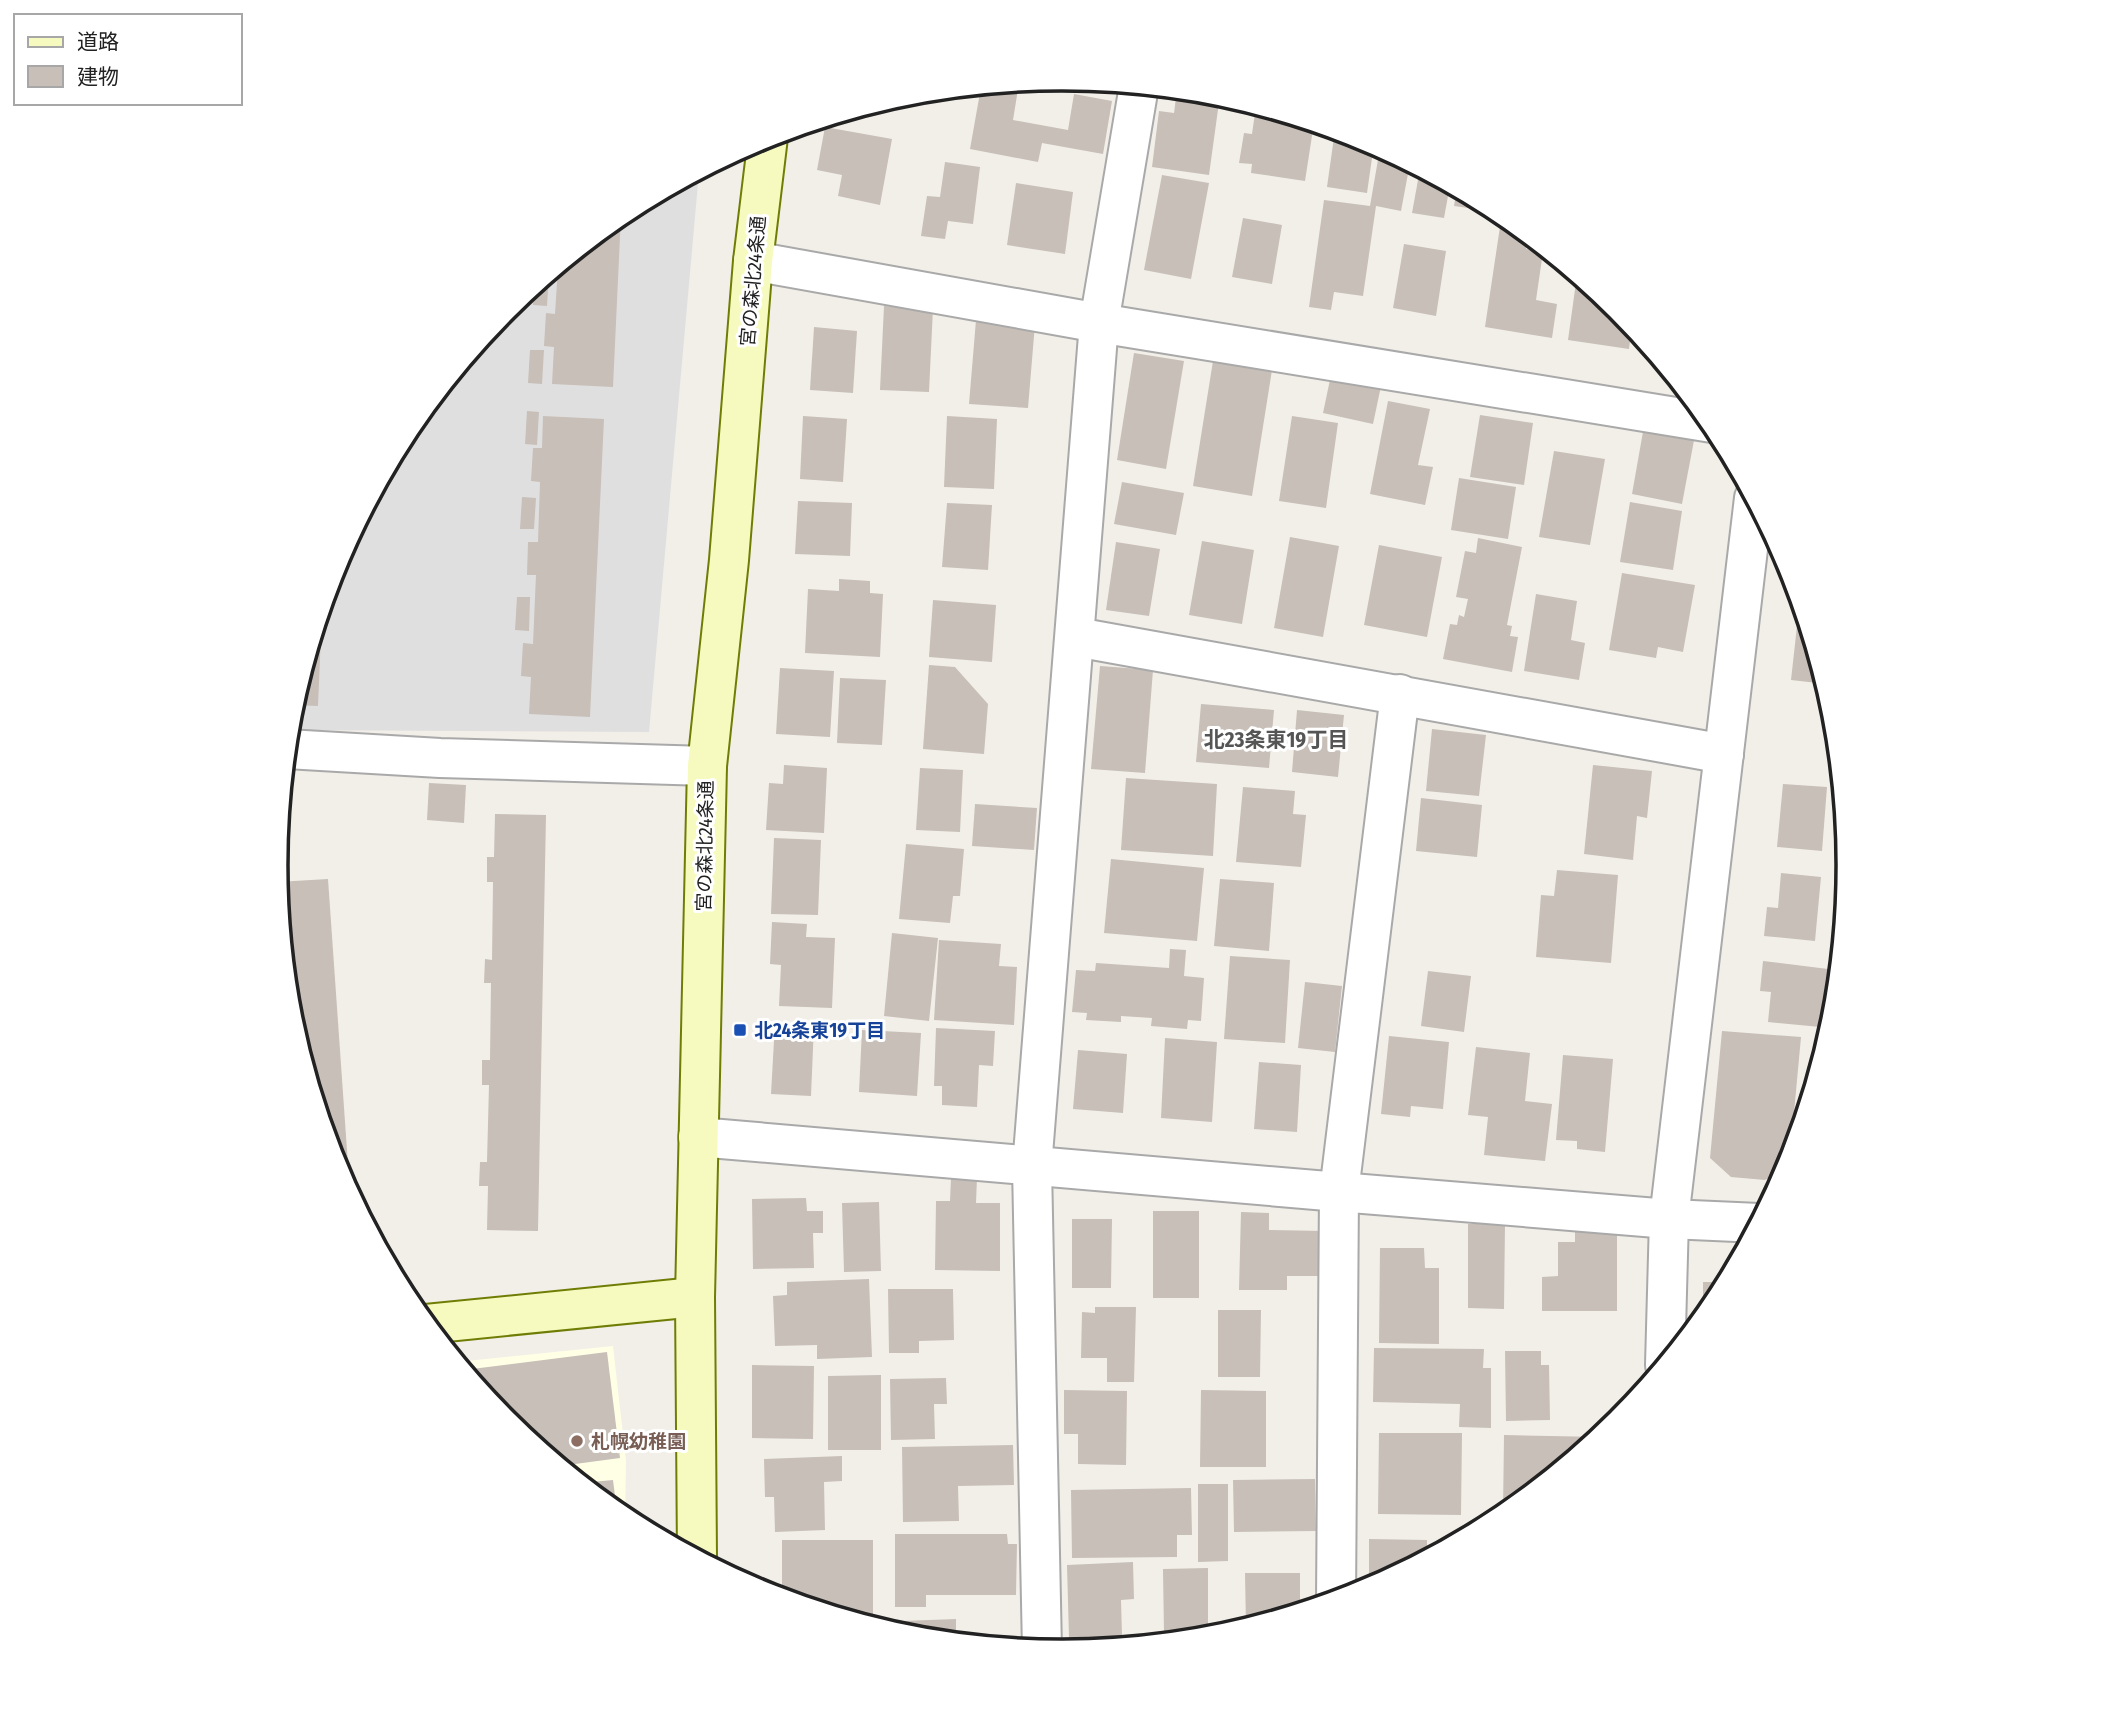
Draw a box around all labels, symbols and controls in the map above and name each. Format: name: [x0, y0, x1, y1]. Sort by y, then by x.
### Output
legend: [14, 14, 242, 105]
text: 道路: [77, 29, 119, 55]
text: 建物: [77, 64, 119, 90]
street label: 宮の森北24条通: [736, 215, 770, 347]
district label: 北23条東19丁目: [1204, 727, 1348, 753]
street label: 宮の森北24条通: [692, 780, 718, 912]
place label: 北24条東19丁目: [754, 1019, 885, 1042]
marker: 北24条東19丁目: [732, 1022, 748, 1038]
place label: 札幌幼稚園: [591, 1430, 686, 1453]
marker: 札幌幼稚園: [569, 1433, 585, 1449]

